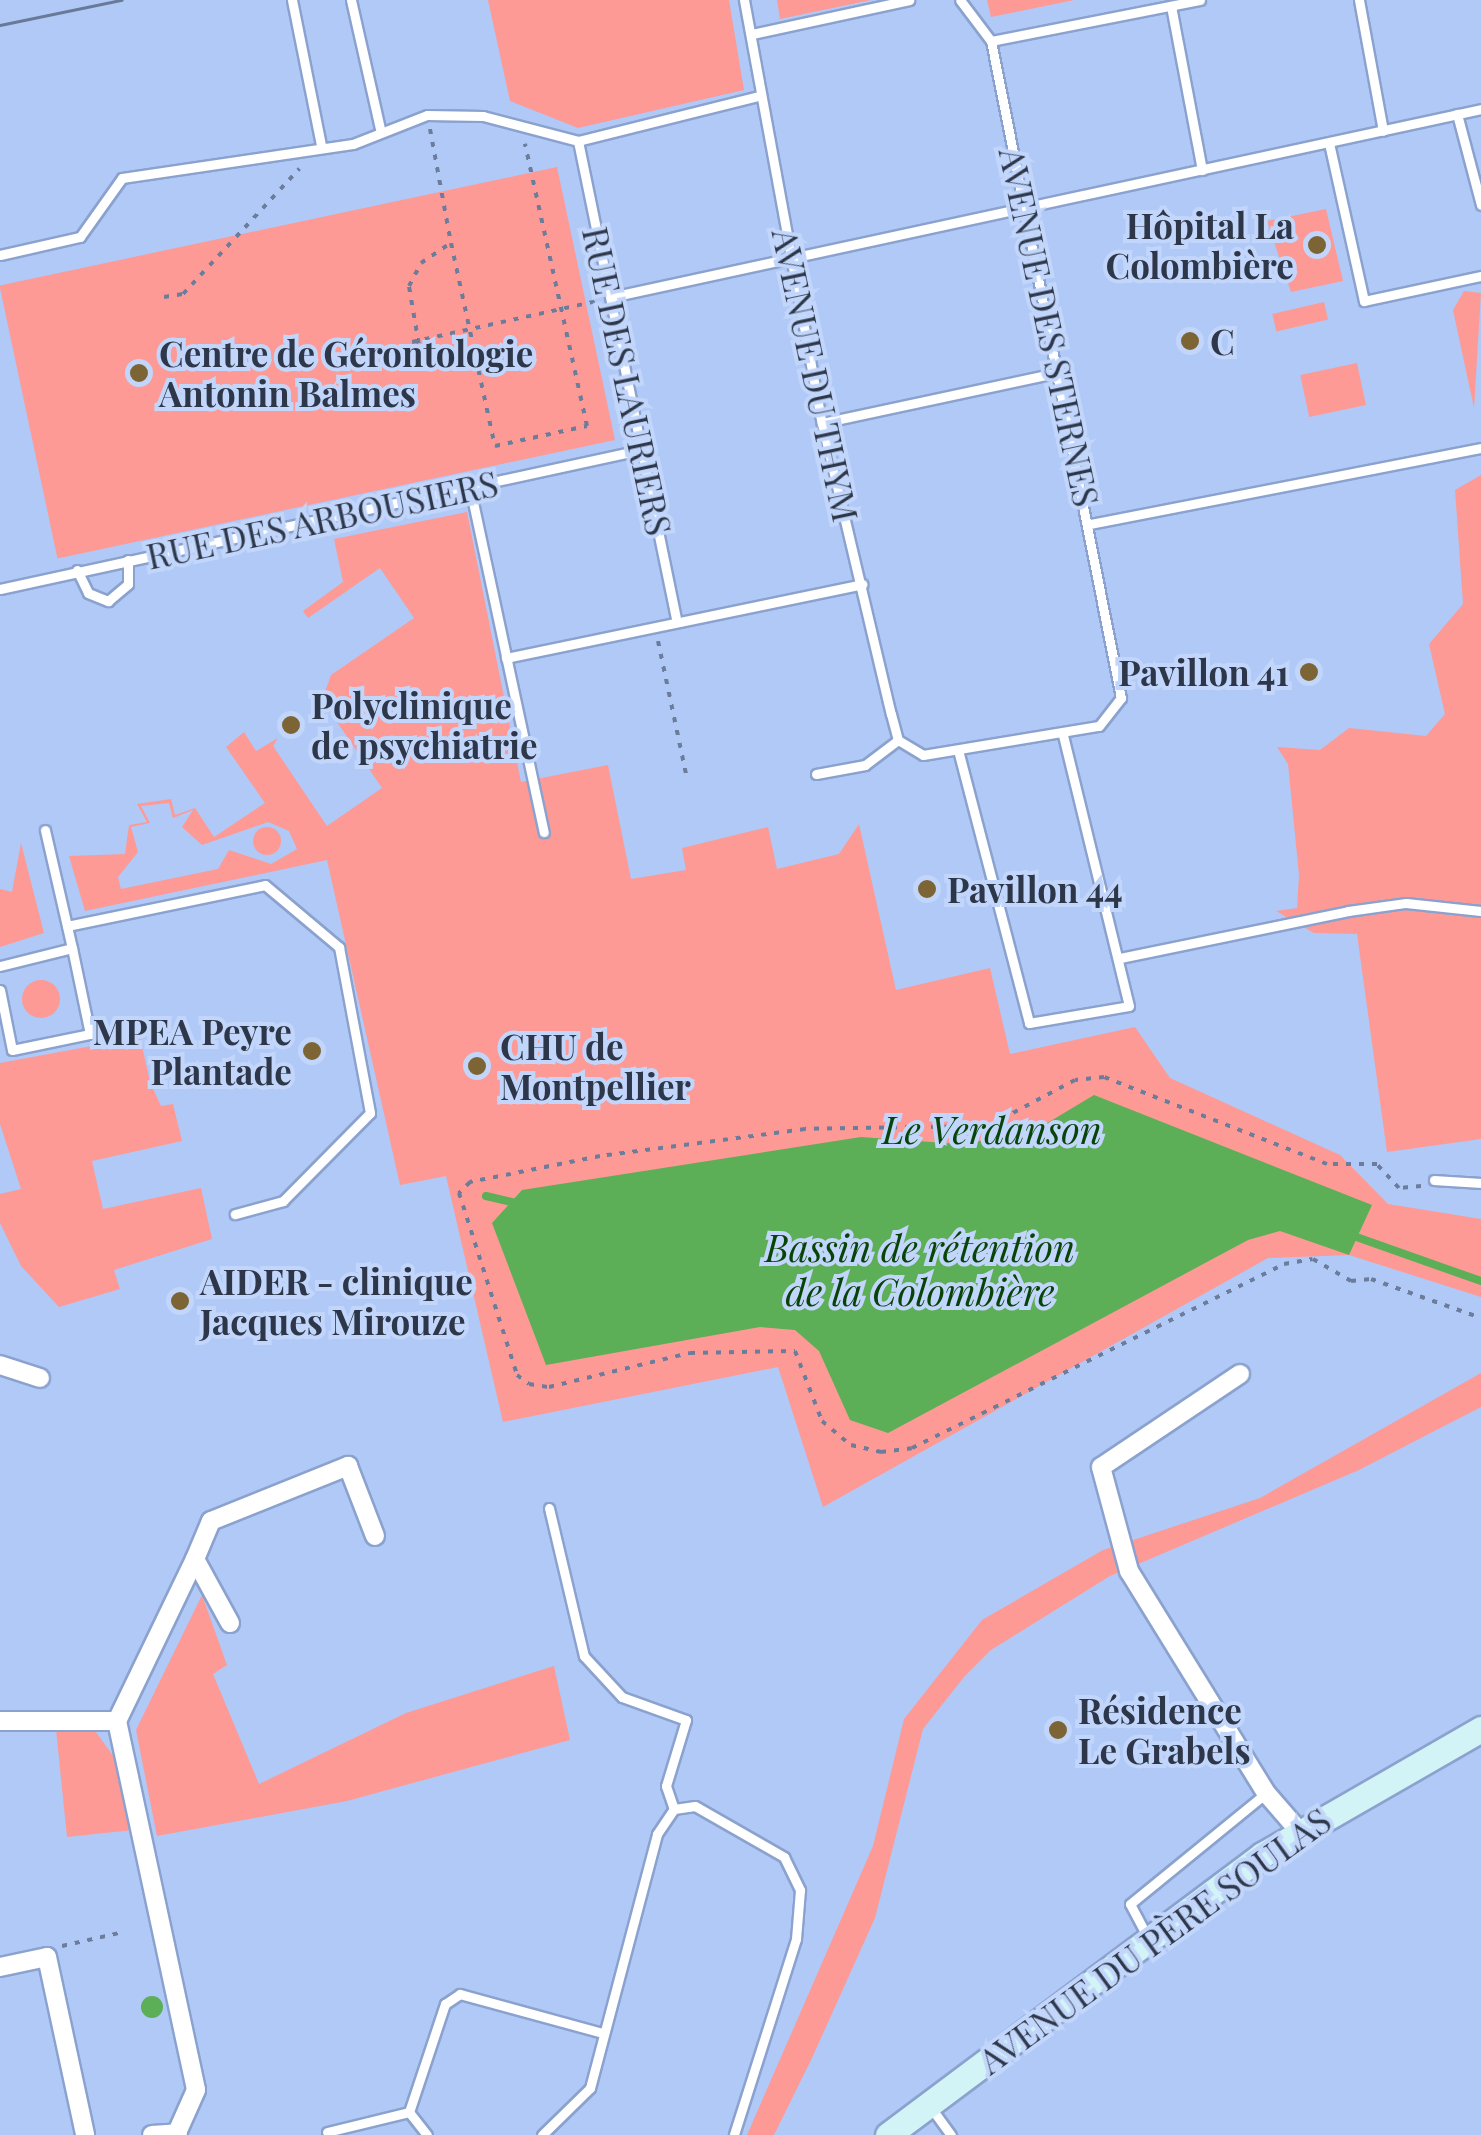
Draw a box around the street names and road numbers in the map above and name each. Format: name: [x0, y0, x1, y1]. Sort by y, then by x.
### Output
street label: AVENUE DES STERNES: [991, 144, 1109, 510]
street label: RUE DES LAURIERS: [575, 223, 681, 539]
street label: AVENUE DU THYM: [764, 224, 868, 526]
street label: RUE DES ARBOUSIERS: [142, 461, 502, 577]
street label: AVENUE DU PÈRE SOULAS: [970, 1798, 1338, 2082]

